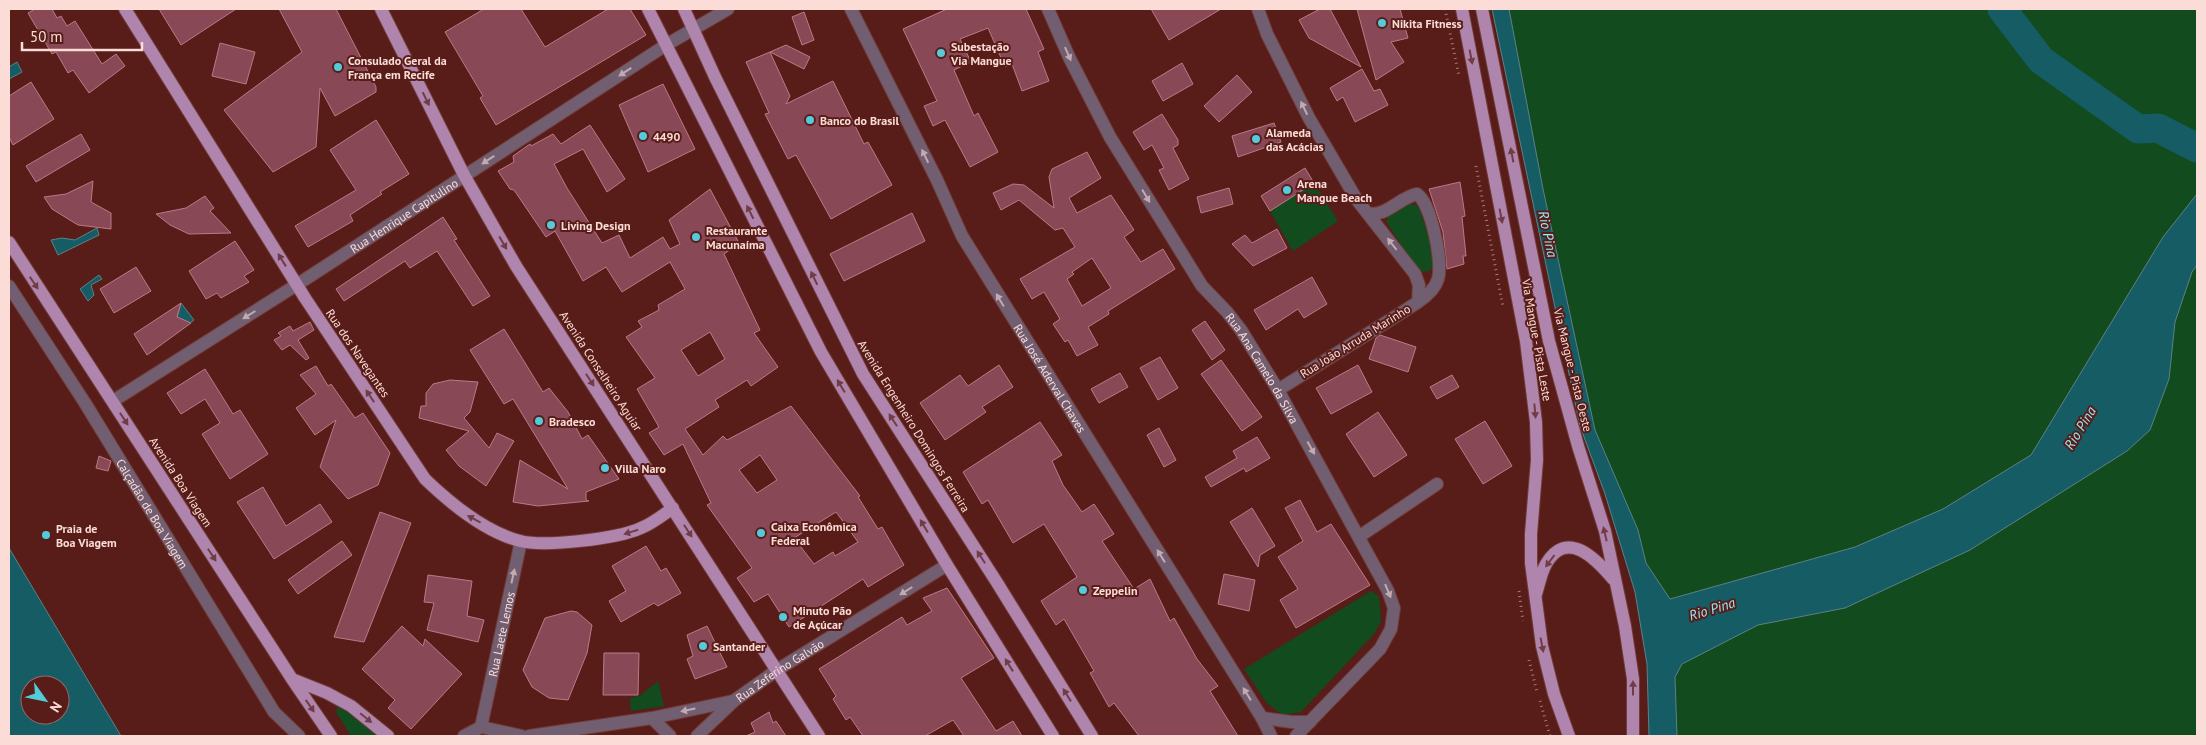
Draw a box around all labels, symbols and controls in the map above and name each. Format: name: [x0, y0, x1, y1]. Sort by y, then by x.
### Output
place label: Nikita Fitness: [1392, 16, 1462, 31]
marker: Nikita Fitness: [1376, 17, 1388, 29]
scale bar: [22, 20, 142, 52]
text: 50 m: [30, 27, 63, 46]
place label: Subestação Via Mangue: [950, 39, 1012, 68]
one-way arrow: [1063, 46, 1072, 61]
marker: Subestação Via Mangue: [935, 47, 947, 59]
one-way arrow: [1468, 49, 1476, 65]
place label: Consulado Geral da França em Recife: [348, 53, 447, 82]
marker: Consulado Geral da França em Recife: [332, 61, 344, 73]
one-way arrow: [618, 67, 631, 77]
one-way arrow: [422, 92, 430, 107]
one-way arrow: [1300, 101, 1308, 115]
place label: Banco do Brasil: [820, 113, 900, 128]
marker: Banco do Brasil: [804, 114, 816, 126]
place label: Alameda das Acácias: [1266, 125, 1324, 154]
place label: 4490: [653, 129, 680, 144]
marker: 4490: [637, 130, 649, 142]
marker: Alameda das Acácias: [1250, 133, 1262, 145]
one-way arrow: [1508, 148, 1516, 163]
one-way arrow: [921, 149, 929, 163]
one-way arrow: [482, 155, 495, 165]
street label: Rua Henrique Capitulino: [347, 175, 461, 256]
place label: Arena Mangue Beach: [1297, 176, 1372, 205]
marker: Arena Mangue Beach: [1281, 184, 1293, 196]
one-way arrow: [1141, 189, 1151, 202]
one-way arrow: [746, 204, 754, 219]
one-way arrow: [1497, 209, 1505, 224]
water label: Rio Pina: [1534, 209, 1562, 259]
place label: Living Design: [561, 218, 630, 233]
marker: Living Design: [545, 219, 557, 231]
place label: Restaurante Macunaíma: [706, 223, 767, 252]
marker: Restaurante Macunaíma: [690, 231, 702, 243]
one-way arrow: [498, 236, 507, 249]
one-way arrow: [1387, 237, 1397, 251]
one-way arrow: [278, 253, 287, 267]
one-way arrow: [810, 271, 818, 285]
one-way arrow: [30, 276, 39, 290]
street label: Via Mangue - Pista Leste: [1519, 277, 1555, 402]
one-way arrow: [996, 293, 1005, 306]
street label: Rua João Arruda Marinho: [1297, 301, 1413, 381]
street label: Rua dos Navegantes: [323, 306, 393, 400]
street label: Via Mangue - Pista Oeste: [1550, 306, 1596, 433]
street label: Avenida Conselheiro Aguiar: [557, 308, 645, 434]
one-way arrow: [243, 310, 256, 320]
street label: Rua Ana Camelo da Silva: [1223, 310, 1302, 426]
street label: Rua José Aderval Chaves: [1011, 321, 1090, 435]
street label: Avenida Engenheiro Domingos Ferreira: [855, 337, 973, 515]
one-way arrow: [585, 373, 595, 386]
one-way arrow: [837, 380, 846, 393]
one-way arrow: [366, 390, 375, 403]
one-way arrow: [1531, 403, 1539, 419]
water label: Rio Pina: [2060, 403, 2100, 453]
one-way arrow: [119, 412, 129, 425]
place label: Bradesco: [549, 414, 596, 429]
one-way arrow: [888, 414, 897, 427]
marker: Bradesco: [533, 415, 545, 427]
street label: Avenida Boa Viagem: [146, 434, 216, 530]
one-way arrow: [1306, 442, 1315, 455]
street label: Calçadão de Boa Viagem: [113, 456, 192, 571]
place label: Villa Naro: [614, 461, 667, 476]
marker: Villa Naro: [599, 462, 611, 474]
one-way arrow: [467, 515, 482, 523]
place label: Caixa Econômica Federal: [771, 519, 857, 548]
one-way arrow: [920, 520, 929, 533]
place label: Praia de Boa Viagem: [56, 521, 117, 550]
one-way arrow: [683, 524, 692, 537]
one-way arrow: [1601, 526, 1609, 541]
marker: Caixa Econômica Federal: [755, 527, 767, 539]
one-way arrow: [623, 528, 638, 536]
marker: Praia de Boa Viagem: [40, 529, 52, 541]
one-way arrow: [207, 549, 217, 562]
one-way arrow: [976, 550, 985, 564]
one-way arrow: [1156, 550, 1165, 563]
one-way arrow: [1545, 554, 1555, 568]
one-way arrow: [510, 568, 518, 584]
place label: Zeppelin: [1093, 583, 1137, 598]
marker: Zeppelin: [1077, 584, 1089, 596]
one-way arrow: [1384, 584, 1392, 598]
one-way arrow: [899, 586, 912, 595]
street label: Rua Laete Lemos: [485, 590, 517, 678]
water label: Rio Pina: [1687, 593, 1737, 625]
place label: Minuto Pão de Açúcar: [793, 603, 852, 632]
marker: Minuto Pão de Açúcar: [777, 611, 789, 623]
street label: Rua Zeferino Galvão: [732, 636, 826, 705]
one-way arrow: [1539, 637, 1547, 653]
place label: Santander: [713, 639, 766, 654]
marker: Santander: [697, 640, 709, 652]
one-way arrow: [1004, 658, 1013, 672]
north arrow: [20, 675, 70, 725]
one-way arrow: [1629, 679, 1637, 695]
one-way arrow: [1242, 687, 1252, 700]
one-way arrow: [1062, 688, 1071, 701]
text: N: [46, 698, 66, 716]
one-way arrow: [305, 699, 315, 713]
one-way arrow: [680, 706, 695, 714]
one-way arrow: [359, 712, 372, 723]

